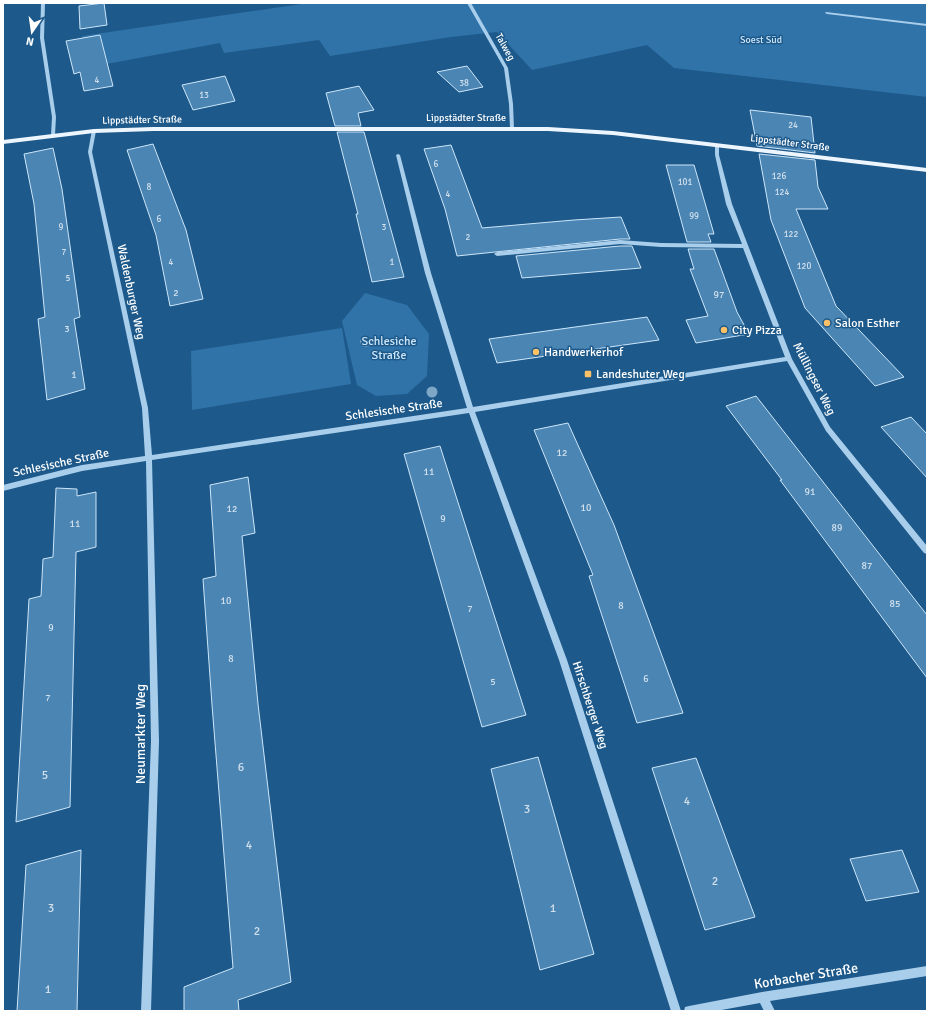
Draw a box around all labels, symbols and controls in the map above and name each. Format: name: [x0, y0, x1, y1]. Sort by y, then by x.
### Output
north arrow: [12, 12, 52, 52]
street label: Talweg: [493, 31, 517, 63]
text: N: [25, 34, 35, 48]
park label: Soest Süd: [740, 34, 782, 46]
house number: 4: [95, 75, 100, 86]
house number: 38: [459, 78, 469, 89]
house number: 13: [199, 90, 209, 101]
street label: Lippstädter Straße: [426, 112, 506, 124]
street label: Lippstädter Straße: [102, 113, 182, 127]
house number: 24: [788, 120, 798, 131]
street label: Lippstädter Straße: [750, 132, 830, 154]
house number: 6: [434, 159, 439, 170]
house number: 126: [772, 171, 786, 182]
house number: 101: [678, 177, 692, 188]
house number: 8: [147, 182, 152, 193]
house number: 124: [775, 187, 789, 198]
house number: 4: [446, 189, 451, 200]
house number: 99: [689, 211, 699, 222]
house number: 6: [157, 214, 162, 225]
house number: 9: [59, 222, 64, 233]
house number: 3: [382, 222, 387, 233]
house number: 122: [784, 229, 798, 240]
house number: 2: [466, 232, 471, 243]
street label: Waldenburger Weg: [114, 243, 148, 341]
house number: 7: [62, 247, 67, 258]
house number: 4: [169, 257, 174, 268]
house number: 1: [390, 257, 395, 268]
house number: 120: [797, 261, 811, 272]
house number: 5: [66, 273, 71, 284]
house number: 2: [173, 287, 179, 299]
house number: 97: [714, 289, 724, 301]
place label: Salon Esther: [835, 316, 900, 331]
marker: Salon Esther: [822, 318, 832, 328]
house number: 3: [64, 323, 70, 335]
place label: City Pizza: [732, 323, 782, 338]
marker: City Pizza: [719, 325, 729, 335]
park label: Schlesiche Straße: [362, 334, 417, 363]
street label: Müllingser Weg: [789, 340, 839, 418]
place label: Handwerkerhof: [544, 345, 624, 360]
marker: Handwerkerhof: [531, 347, 541, 357]
place label: Landeshuter Weg: [596, 367, 685, 382]
house number: 1: [71, 369, 77, 381]
marker: Landeshuter Weg: [583, 369, 593, 379]
street label: Schlesische Straße: [345, 396, 443, 424]
street label: Schlesische Straße: [12, 446, 110, 480]
house number: 12: [557, 447, 567, 459]
house number: 11: [424, 466, 434, 478]
house number: 91: [805, 486, 815, 498]
house number: 10: [581, 502, 591, 514]
house number: 12: [227, 503, 237, 515]
house number: 9: [440, 513, 446, 525]
house number: 11: [70, 518, 80, 530]
house number: 89: [832, 522, 842, 534]
house number: 87: [862, 560, 872, 572]
house number: 10: [221, 595, 231, 607]
house number: 85: [890, 598, 900, 610]
house number: 8: [618, 600, 624, 612]
house number: 7: [467, 603, 473, 615]
house number: 9: [48, 622, 54, 634]
house number: 8: [228, 653, 234, 665]
street label: Hirschberger Weg: [569, 659, 611, 751]
house number: 6: [643, 673, 649, 685]
house number: 5: [490, 676, 496, 688]
street label: Neumarkter Weg: [132, 684, 149, 784]
house number: 7: [45, 692, 51, 704]
house number: 6: [238, 760, 244, 775]
house number: 5: [42, 768, 48, 783]
house number: 4: [684, 794, 691, 809]
house number: 3: [524, 802, 530, 817]
house number: 4: [246, 838, 253, 853]
house number: 2: [712, 874, 718, 889]
house number: 3: [48, 901, 54, 916]
house number: 1: [550, 901, 556, 916]
house number: 2: [254, 924, 260, 939]
street label: Korbacher Straße: [753, 959, 859, 993]
house number: 1: [45, 982, 51, 997]

